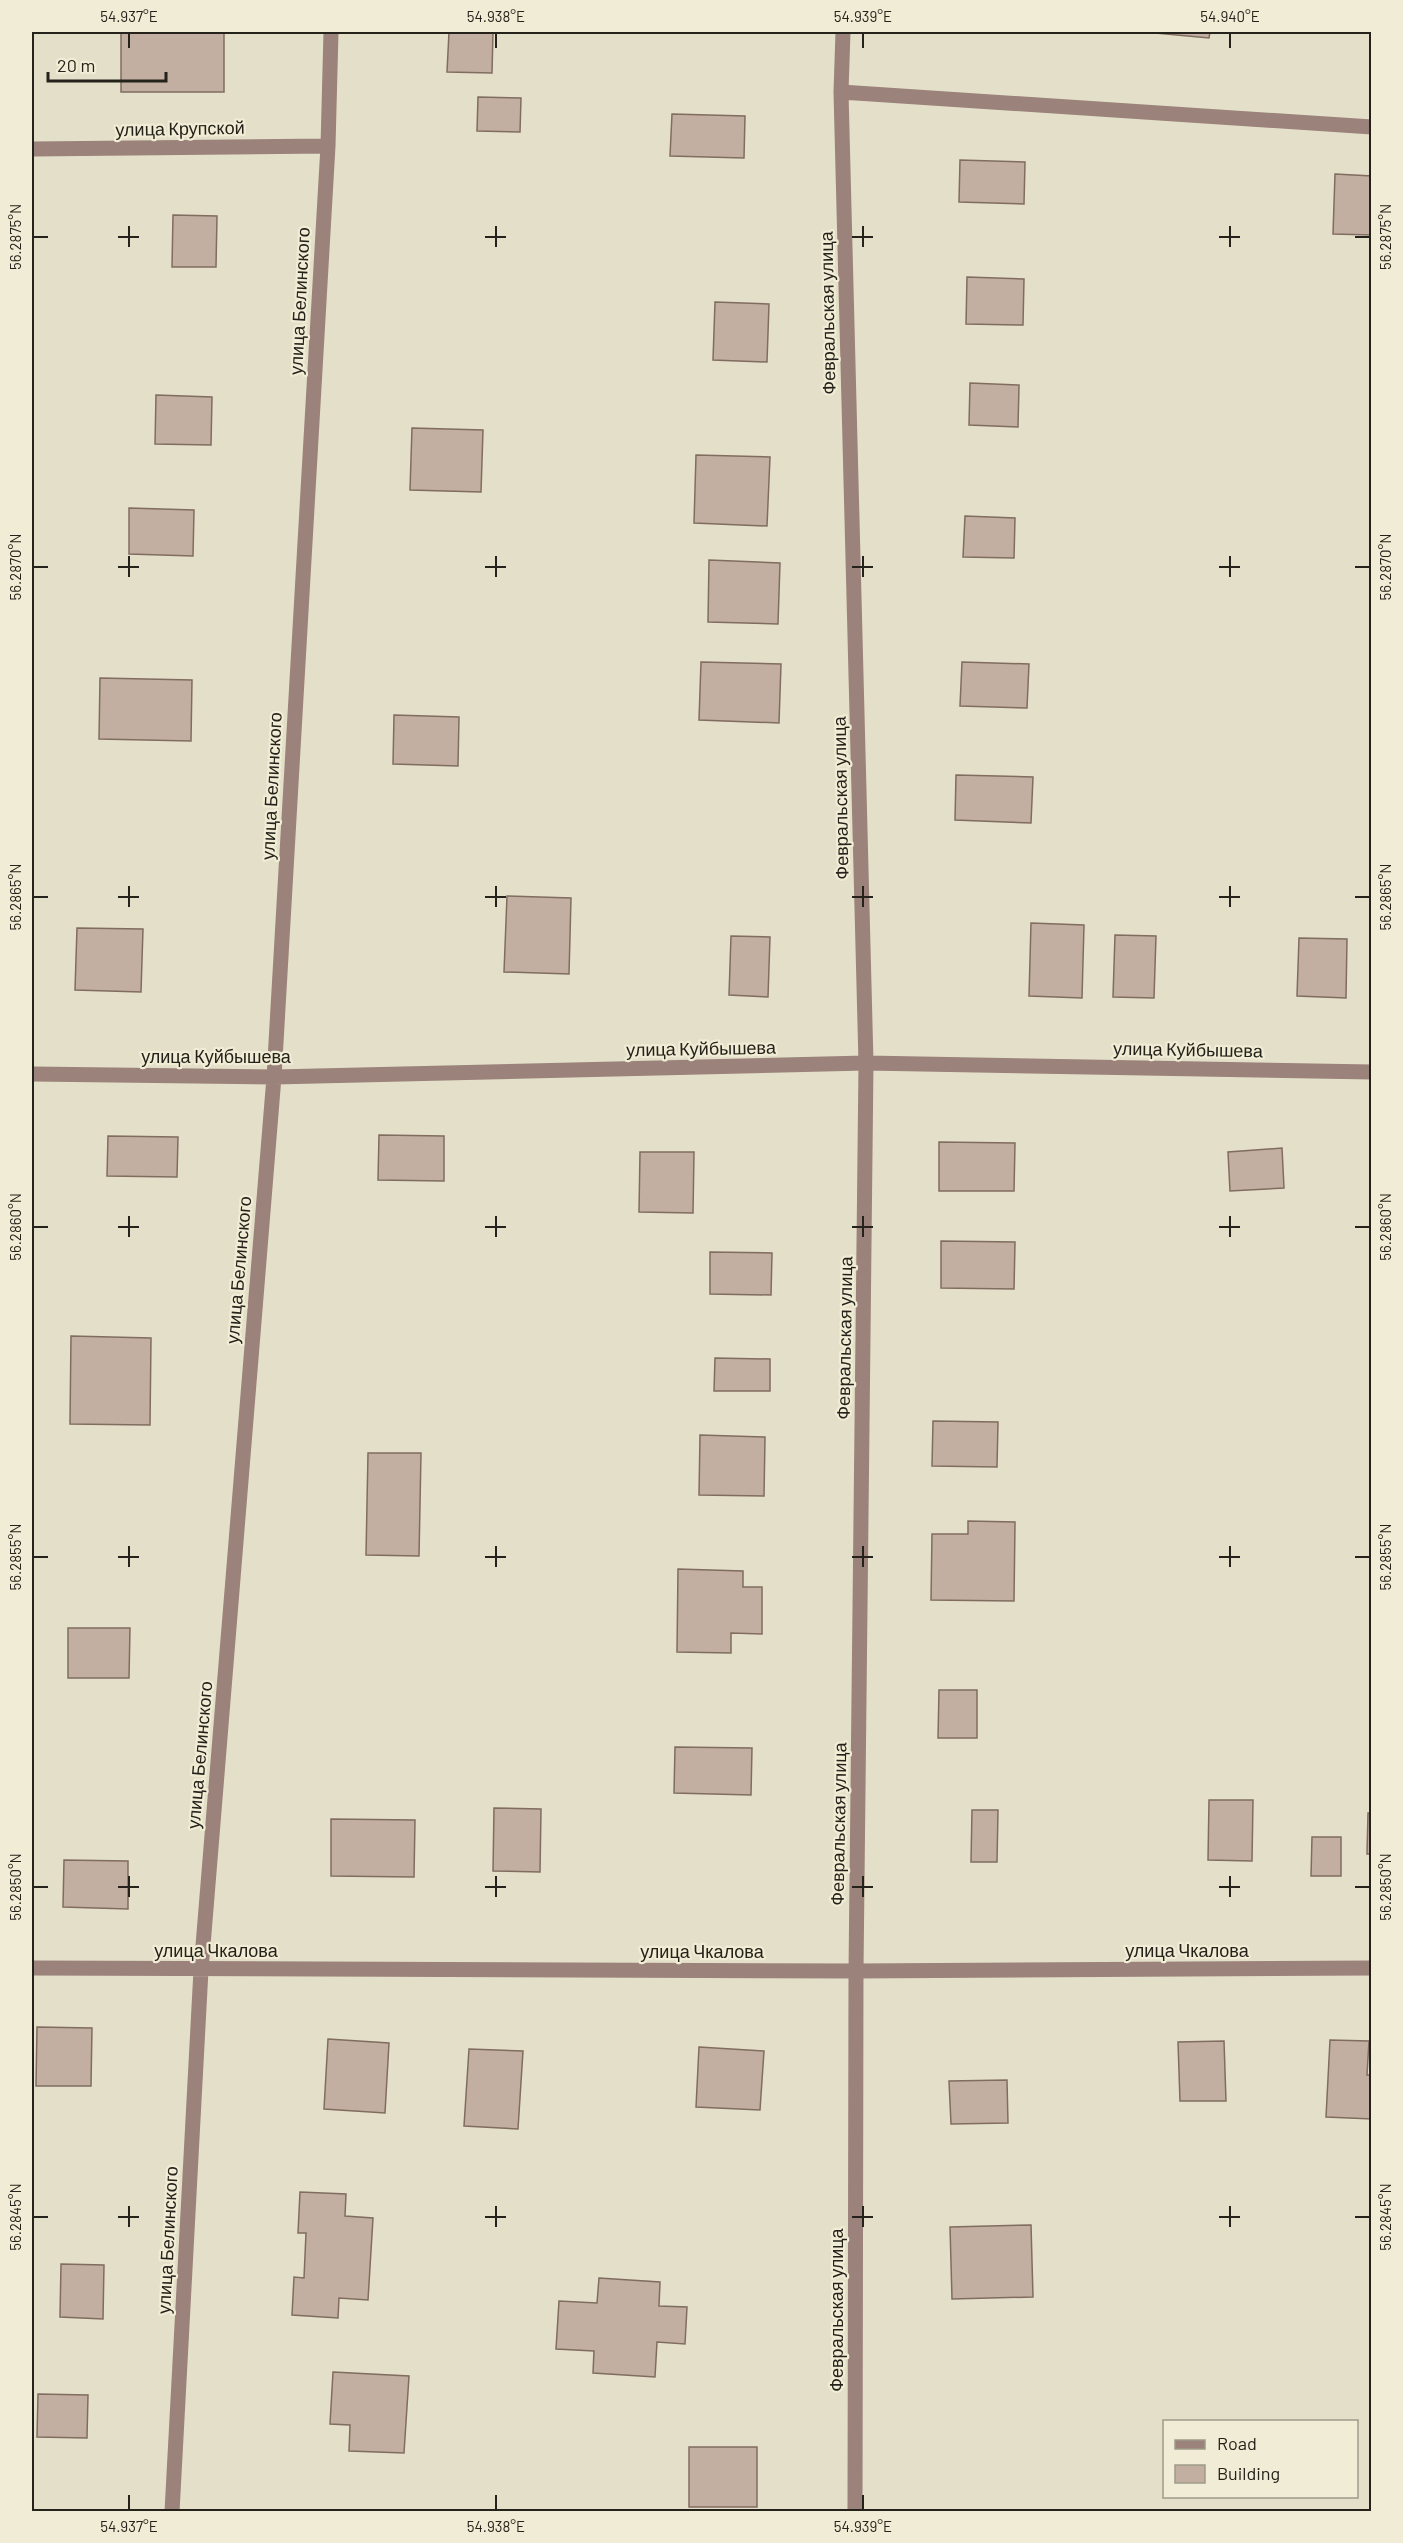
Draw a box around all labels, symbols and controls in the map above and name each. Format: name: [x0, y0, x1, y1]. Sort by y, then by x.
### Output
text: 54.937°E: [100, 7, 158, 25]
text: 54.938°E: [467, 7, 525, 25]
text: 54.939°E: [834, 7, 892, 25]
text: 54.940°E: [1200, 7, 1260, 25]
scale bar: [48, 45, 166, 83]
text: 20 m: [57, 54, 95, 76]
street label: улица Крупской: [115, 116, 245, 140]
text: 56.2875°N: [6, 204, 24, 270]
text: 56.2875°N: [1376, 204, 1394, 270]
street label: улица Белинского: [284, 226, 314, 376]
street label: Февральская улица: [815, 230, 839, 395]
text: 56.2870°N: [6, 534, 24, 600]
text: 56.2870°N: [1376, 534, 1394, 600]
street label: улица Белинского: [256, 711, 286, 861]
street label: Февральская улица: [828, 715, 852, 880]
text: 56.2865°N: [6, 864, 24, 930]
text: 56.2865°N: [1376, 864, 1394, 930]
street label: улица Куйбышева: [626, 1036, 777, 1060]
street label: улица Куйбышева: [1113, 1037, 1264, 1061]
street label: улица Куйбышева: [141, 1045, 292, 1067]
text: 56.2860°N: [6, 1193, 24, 1261]
text: 56.2860°N: [1376, 1193, 1394, 1261]
street label: улица Белинского: [221, 1195, 255, 1345]
street label: Февральская улица: [832, 1255, 856, 1420]
text: 56.2855°N: [6, 1524, 24, 1590]
text: 56.2855°N: [1376, 1524, 1394, 1590]
street label: улица Белинского: [182, 1680, 216, 1830]
street label: Февральская улица: [826, 1741, 850, 1906]
text: 56.2850°N: [6, 1853, 24, 1921]
text: 56.2850°N: [1376, 1853, 1394, 1921]
street label: улица Чкалова: [154, 1939, 279, 1961]
street label: улица Чкалова: [1125, 1939, 1250, 1961]
street label: улица Чкалова: [640, 1940, 765, 1962]
street label: улица Белинского: [152, 2165, 182, 2315]
text: 56.2845°N: [6, 2183, 24, 2251]
text: 56.2845°N: [1376, 2183, 1394, 2251]
street label: Февральская улица: [825, 2227, 847, 2392]
legend: [1163, 2420, 1358, 2498]
text: Road: [1217, 2432, 1257, 2454]
text: Building: [1217, 2462, 1280, 2484]
text: 54.937°E: [100, 2517, 158, 2535]
text: 54.938°E: [467, 2517, 525, 2535]
text: 54.939°E: [834, 2517, 892, 2535]

